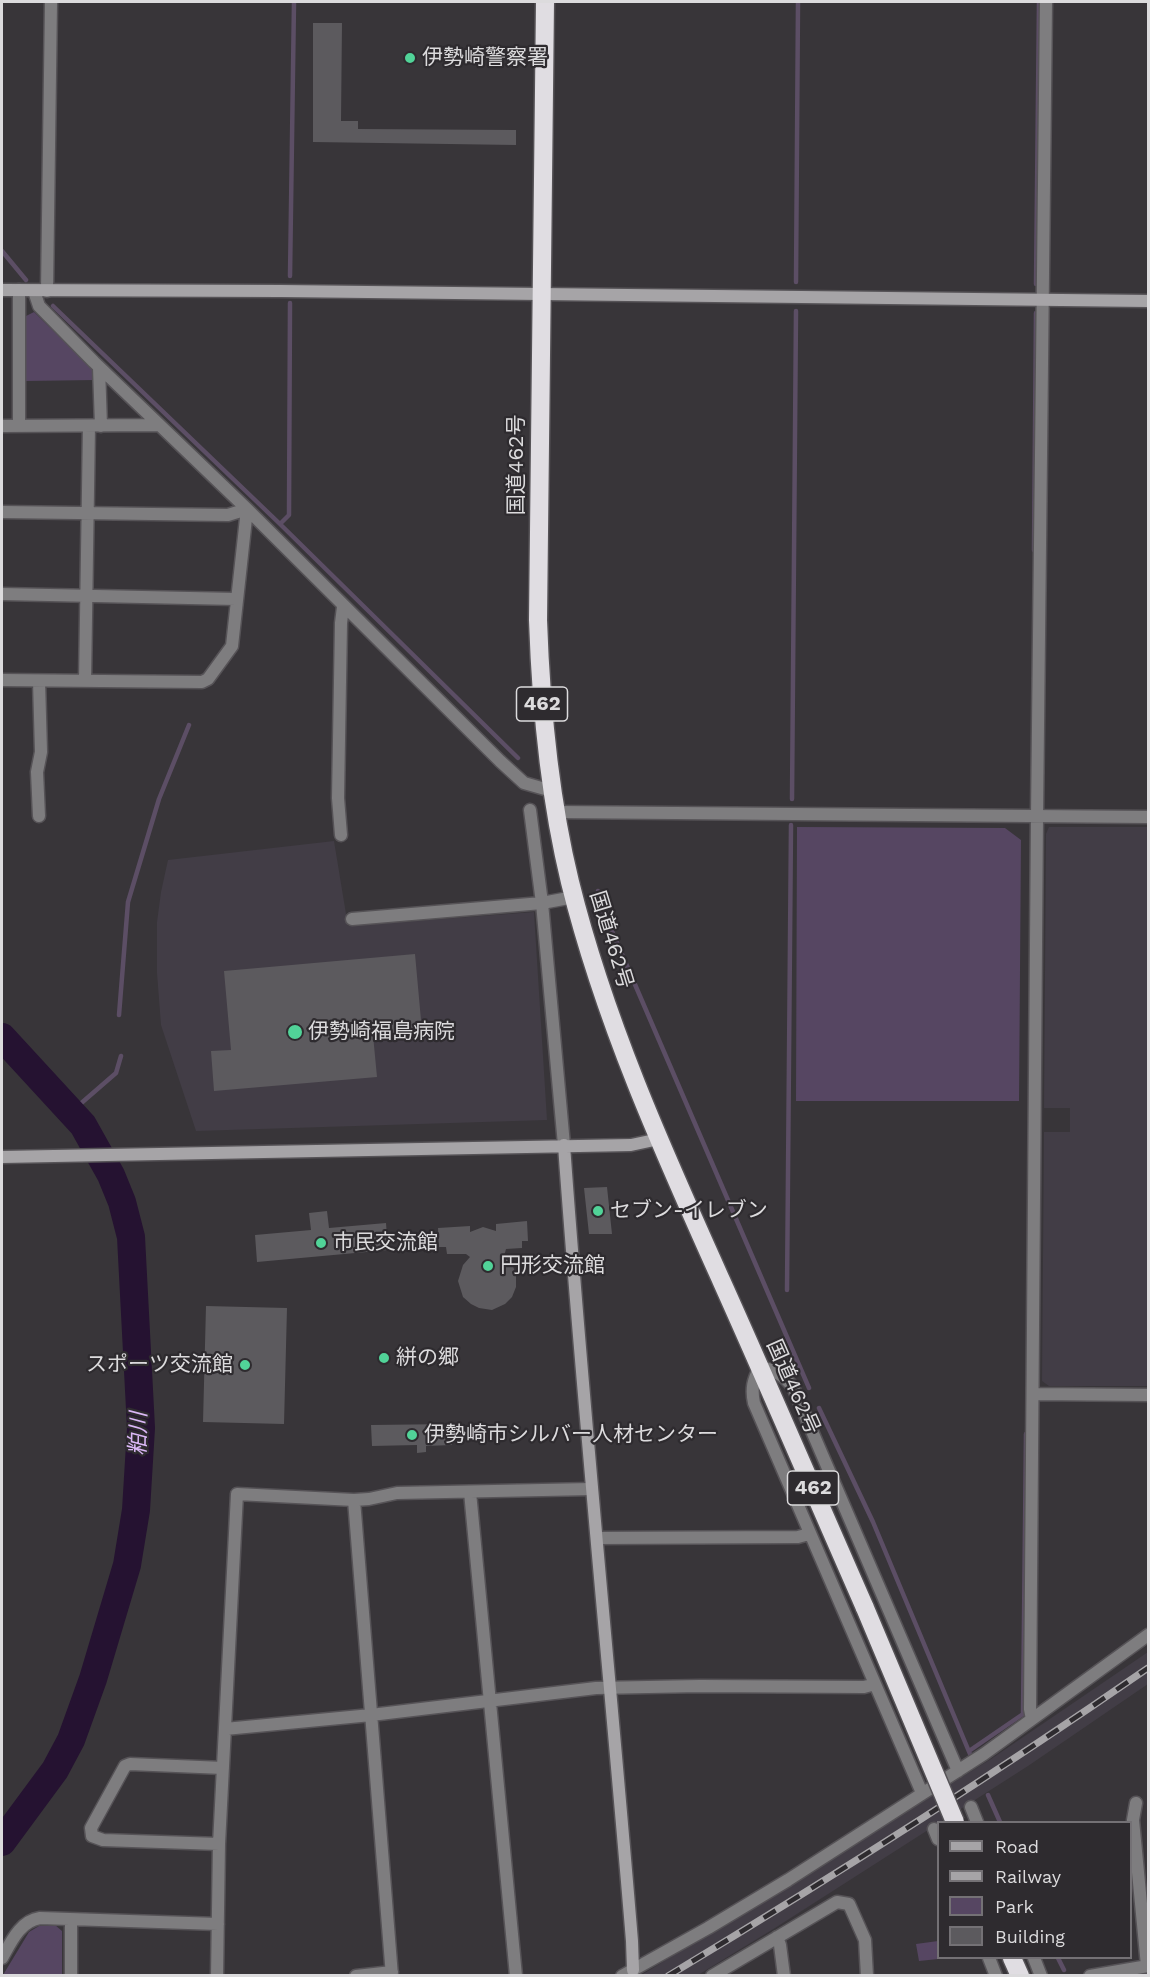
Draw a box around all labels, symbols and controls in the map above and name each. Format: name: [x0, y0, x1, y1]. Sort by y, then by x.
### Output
place label: 伊勢崎警察署: [422, 45, 548, 71]
marker: 伊勢崎警察署: [403, 51, 417, 65]
street label: 国道462号: [504, 415, 530, 515]
road number: 462: [516, 687, 568, 721]
street label: 国道462号: [584, 888, 638, 992]
place label: 伊勢崎福島病院: [308, 1019, 455, 1045]
marker: 伊勢崎福島病院: [286, 1023, 304, 1041]
place label: セブン-イレブン: [610, 1198, 768, 1224]
marker: セブン-イレブン: [591, 1204, 605, 1218]
place label: 市民交流館: [333, 1230, 438, 1256]
marker: 市民交流館: [314, 1236, 328, 1250]
place label: 円形交流館: [500, 1253, 605, 1279]
marker: 円形交流館: [481, 1259, 495, 1273]
street label: 国道462号: [761, 1336, 825, 1438]
place label: 絣の郷: [396, 1345, 459, 1371]
marker: 絣の郷: [377, 1351, 391, 1365]
place label: スポーツ交流館: [86, 1352, 233, 1378]
marker: スポーツ交流館: [238, 1358, 252, 1372]
water label: 粕川: [125, 1412, 153, 1456]
place label: 伊勢崎市シルバー人材センター: [424, 1422, 718, 1448]
marker: 伊勢崎市シルバー人材センター: [405, 1428, 419, 1442]
road number: 462: [788, 1471, 838, 1505]
legend: [937, 1821, 1132, 1959]
text: Road: [995, 1836, 1039, 1857]
text: Railway: [995, 1866, 1061, 1887]
text: Park: [995, 1896, 1034, 1917]
text: Building: [995, 1926, 1065, 1947]

